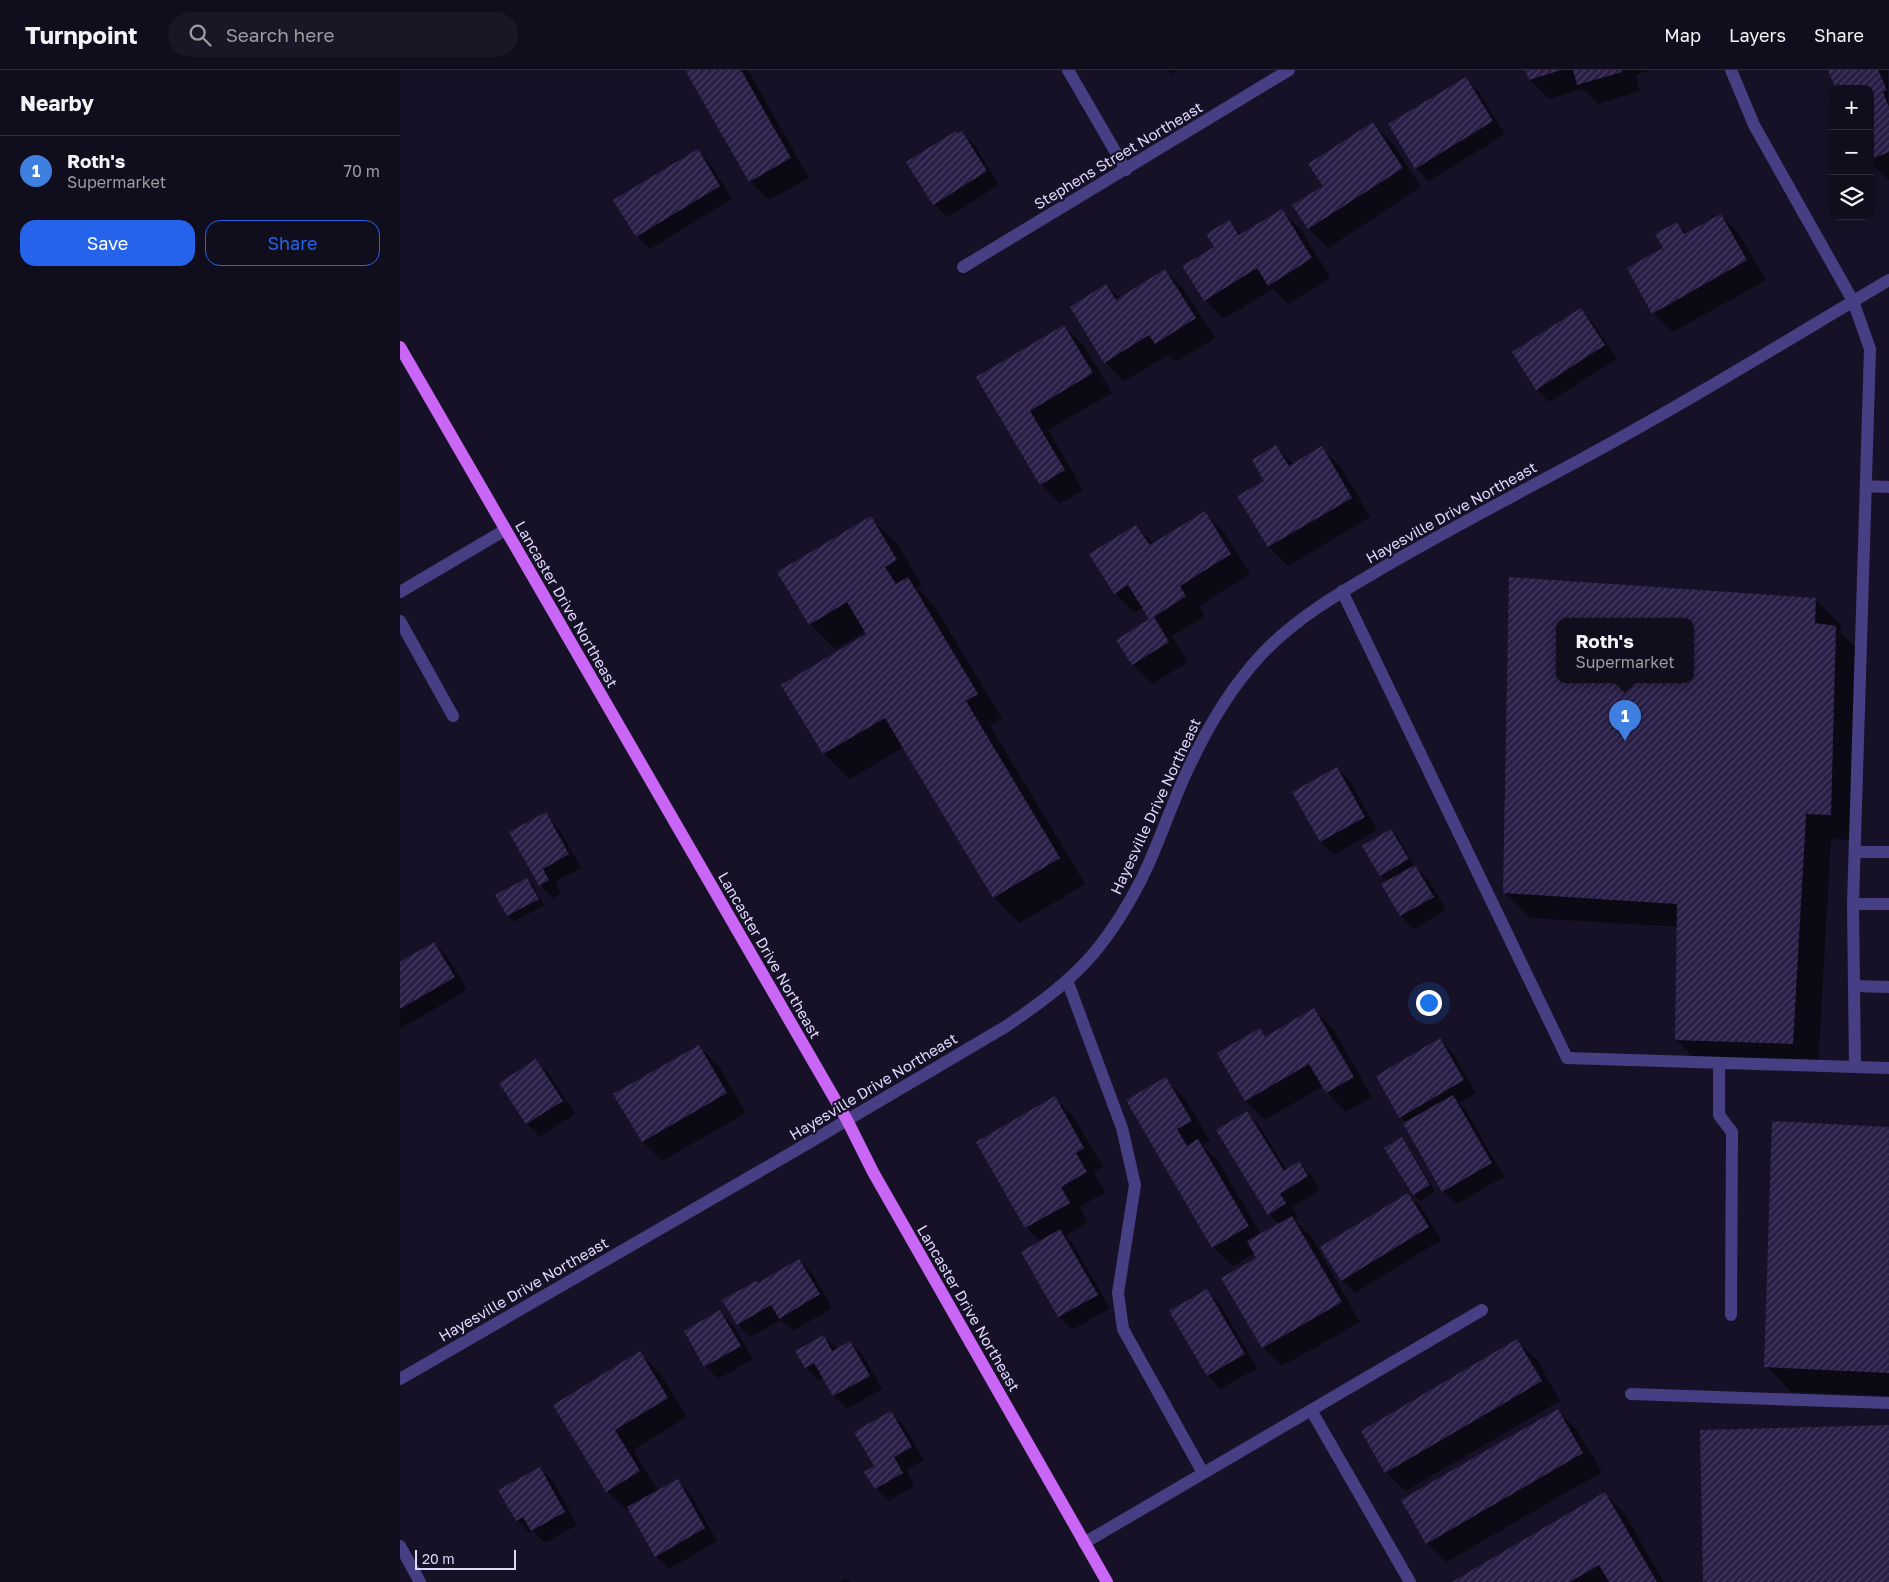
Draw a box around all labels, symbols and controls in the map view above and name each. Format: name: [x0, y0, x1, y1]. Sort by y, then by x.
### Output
search box: [168, 12, 518, 57]
text: Turnpoint: [25, 20, 138, 49]
icon: search: [186, 21, 214, 49]
text: Search here: [226, 23, 335, 46]
text: Map: [1664, 24, 1701, 46]
text: Layers: [1729, 24, 1786, 46]
text: Share: [1814, 24, 1864, 46]
map controls: [1829, 85, 1874, 220]
button: +: [1829, 85, 1874, 130]
text: Nearby: [20, 90, 94, 116]
street label: Stephens Street Northeast: [1031, 98, 1205, 212]
button: −: [1829, 130, 1874, 175]
text: Roth's: [67, 149, 125, 172]
text: 1: [32, 161, 40, 181]
text: 70 m: [343, 161, 380, 181]
text: Supermarket: [67, 172, 166, 192]
button: layers: [1829, 175, 1874, 220]
button: Save: [20, 220, 195, 266]
button: Share: [205, 220, 380, 266]
street label: Hayesville Drive Northeast: [1362, 457, 1540, 567]
street label: Lancaster Drive Northeast: [512, 518, 622, 690]
popup: [1556, 618, 1694, 683]
text: Roth's: [1575, 629, 1634, 652]
text: Supermarket: [1575, 652, 1675, 672]
pin: 1: [1609, 700, 1641, 741]
street label: Hayesville Drive Northeast: [1106, 715, 1204, 897]
street label: Lancaster Drive Northeast: [715, 869, 825, 1041]
your location: [1416, 990, 1442, 1016]
street label: Hayesville Drive Northeast: [786, 1029, 960, 1143]
street label: Lancaster Drive Northeast: [914, 1222, 1024, 1394]
street label: Hayesville Drive Northeast: [435, 1233, 611, 1345]
scale bar: [415, 1547, 516, 1570]
text: 20 m: [422, 1550, 455, 1567]

